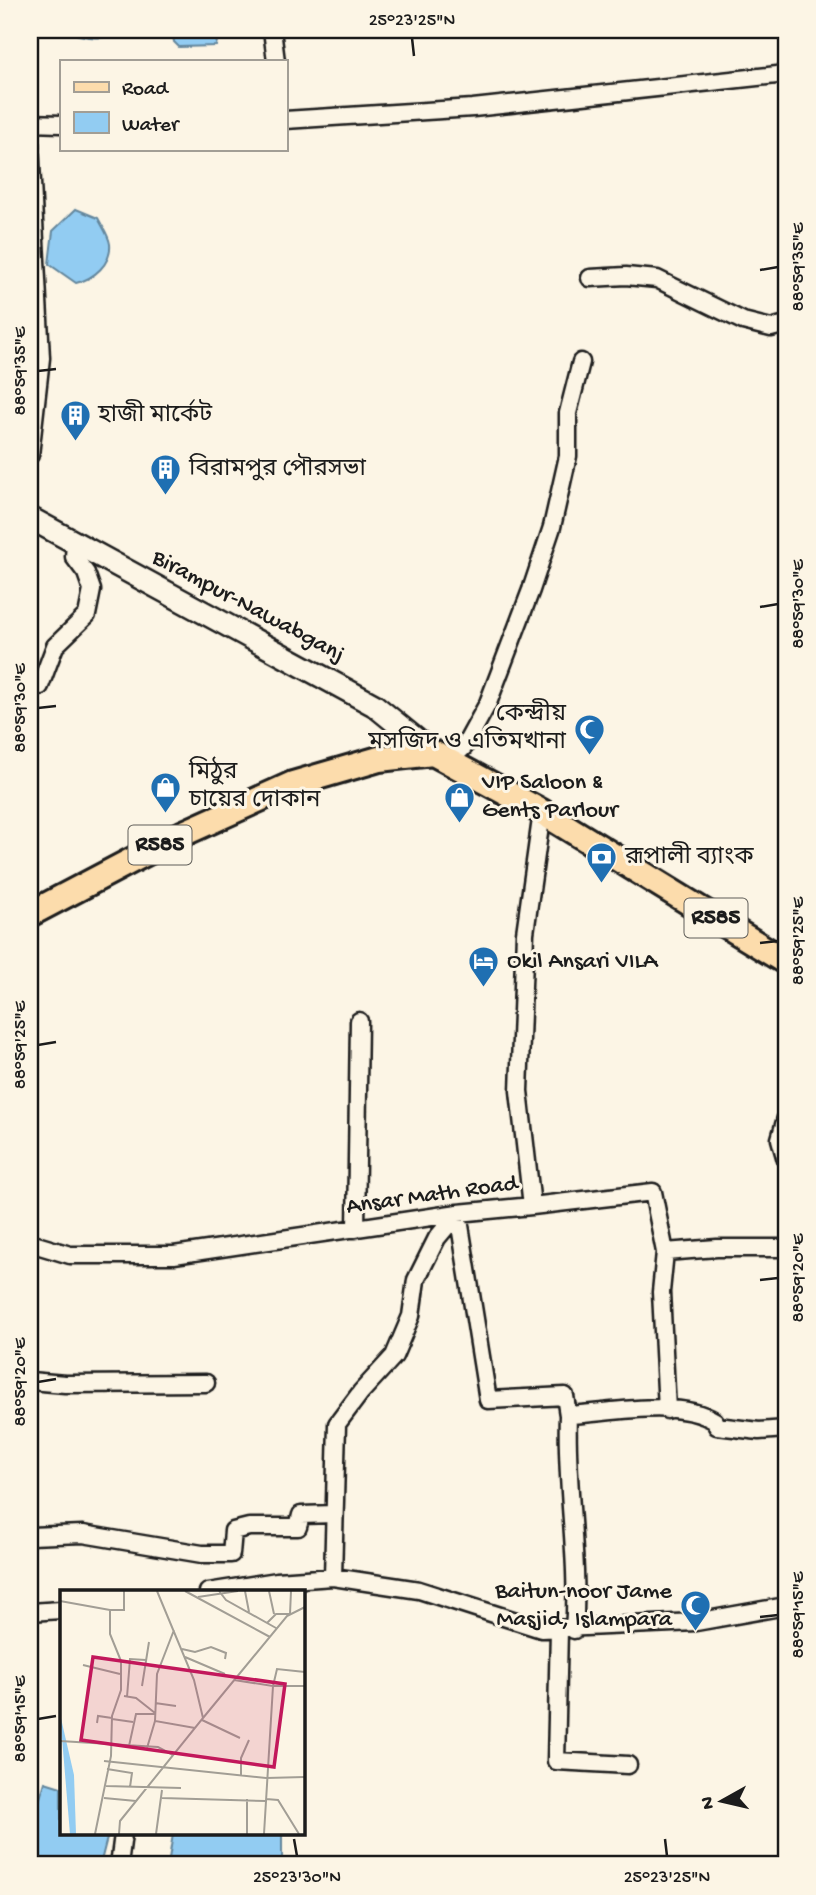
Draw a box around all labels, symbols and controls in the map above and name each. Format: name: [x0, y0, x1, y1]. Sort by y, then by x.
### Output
text: 25°23'25"N: [369, 11, 455, 32]
legend: [60, 60, 287, 150]
text: Road: [122, 78, 170, 103]
text: Water: [122, 114, 180, 139]
text: 88°59'35"E: [789, 222, 810, 311]
text: 88°59'35"E: [11, 326, 32, 415]
place label: হাজী মার্কেট: [97, 398, 213, 431]
building icon: হাজী মার্কেট: [58, 399, 92, 443]
building icon: বিরামপুর পৌরসভা: [149, 453, 183, 497]
place label: বিরামপুর পৌরসভা: [188, 453, 367, 485]
street label: Birampur-Nawabganj: [146, 543, 349, 670]
text: 88°59'30"E: [789, 559, 810, 649]
text: 88°59'30"E: [11, 663, 32, 753]
place label: কেন্দ্রীয় মসজিদ ও এতিমখানা: [367, 698, 567, 758]
mosque icon: কেন্দ্রীয় মসজিদ ও এতিমখানা: [572, 712, 606, 756]
place label: মিঠুর চায়ের দোকান: [188, 756, 321, 816]
place label: VIP Saloon & Gents Parlour: [481, 769, 620, 826]
shop icon: মিঠুর চায়ের দোকান: [149, 770, 183, 814]
shop icon: VIP Saloon & Gents Parlour: [442, 780, 476, 824]
road number: R585: [128, 825, 192, 864]
bank icon: রূপালী ব্যাংক: [585, 841, 619, 885]
place label: রূপালী ব্যাংক: [624, 841, 754, 873]
text: 88°59'25"E: [789, 896, 810, 985]
road number: R585: [684, 898, 748, 937]
hotel icon: Okil Ansari VILA: [467, 945, 501, 989]
place label: Okil Ansari VILA: [507, 948, 659, 977]
text: 88°59'25"E: [11, 1000, 32, 1089]
street label: Ansar Math Road: [344, 1169, 521, 1222]
text: 88°59'20"E: [789, 1233, 810, 1322]
text: 88°59'20"E: [11, 1337, 32, 1426]
text: 88°59'15"E: [789, 1571, 810, 1658]
place label: Baitun-noor Jame Masjid, Islampara: [494, 1578, 673, 1635]
mosque icon: Baitun-noor Jame Masjid, Islampara: [678, 1589, 712, 1633]
inset map: [60, 1590, 304, 1836]
text: 88°59'15"E: [11, 1675, 32, 1762]
north arrow: [686, 1766, 756, 1836]
text: N: [696, 1795, 721, 1811]
text: 25°23'30"N: [253, 1868, 341, 1889]
text: 25°23'25"N: [624, 1868, 710, 1889]

